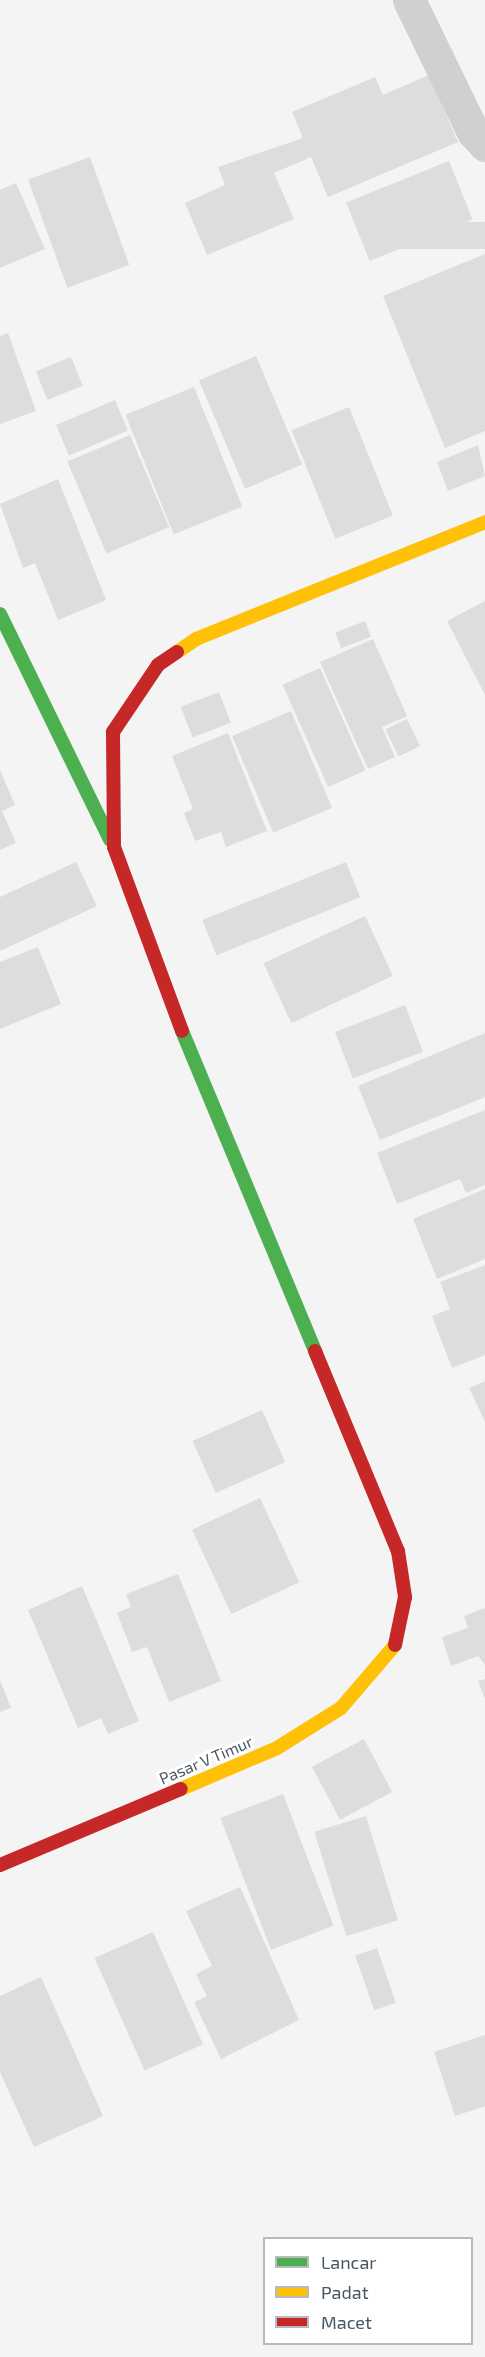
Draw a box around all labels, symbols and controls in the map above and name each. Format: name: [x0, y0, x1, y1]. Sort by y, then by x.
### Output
street label: Pasar V Timur: [156, 1731, 256, 1789]
legend: [263, 2237, 473, 2345]
text: Lancar: [321, 2251, 377, 2273]
text: Padat: [321, 2281, 368, 2303]
text: Macet: [321, 2311, 372, 2333]

